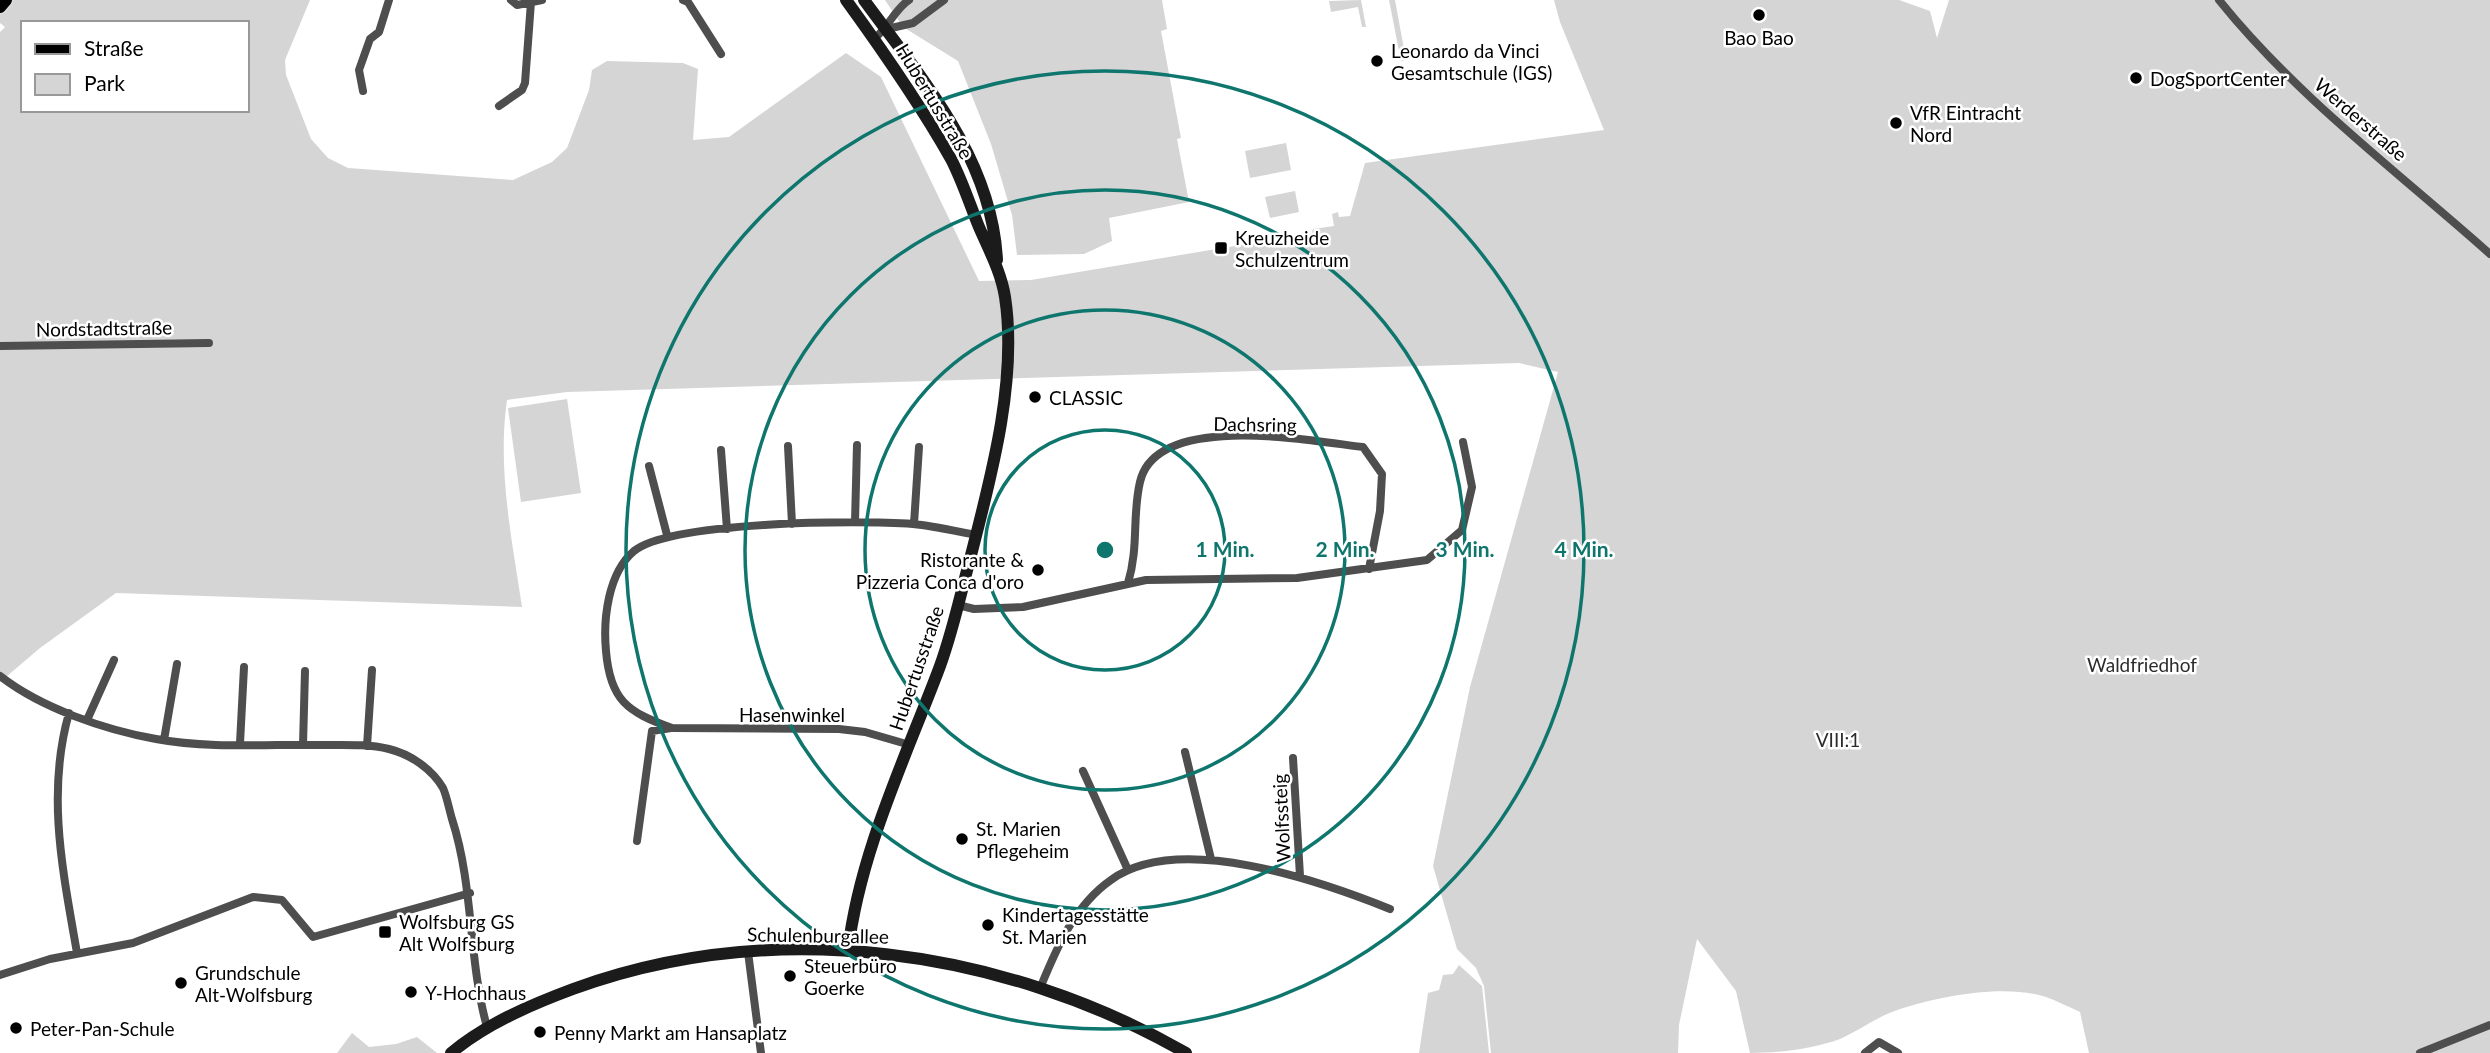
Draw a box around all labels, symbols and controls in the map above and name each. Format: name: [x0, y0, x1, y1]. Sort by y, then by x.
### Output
marker: Bao Bao: [1751, 7, 1767, 23]
legend: [21, 21, 248, 112]
place label: Bao Bao: [1724, 26, 1794, 49]
text: Straße: [84, 35, 144, 60]
street label: Hubertusstraße: [892, 39, 978, 163]
place label: Leonardo da Vinci Gesamtschule (IGS): [1391, 39, 1552, 84]
marker: Leonardo da Vinci Gesamtschule (IGS): [1369, 53, 1385, 69]
place label: DogSportCenter: [2150, 67, 2287, 90]
text: Park: [84, 70, 125, 95]
marker: DogSportCenter: [2128, 70, 2144, 86]
street label: Werderstraße: [2310, 73, 2412, 165]
place label: VfR Eintracht Nord: [1910, 101, 2021, 146]
marker: VfR Eintracht Nord: [1888, 115, 1904, 131]
place label: Kreuzheide Schulzentrum: [1235, 226, 1349, 271]
marker: Kreuzheide Schulzentrum: [1213, 240, 1229, 256]
street label: Nordstadtstraße: [36, 315, 172, 341]
place label: CLASSIC: [1049, 386, 1123, 409]
marker: CLASSIC: [1027, 389, 1043, 405]
street label: Dachsring: [1213, 412, 1297, 436]
text: 1 Min.: [1195, 536, 1255, 561]
text: 2 Min.: [1315, 536, 1375, 561]
text: 3 Min.: [1435, 536, 1495, 561]
text: 4 Min.: [1554, 536, 1614, 561]
centre of rings: [1093, 538, 1117, 562]
place label: Ristorante & Pizzeria Conca d'oro: [856, 548, 1024, 593]
marker: Ristorante & Pizzeria Conca d'oro: [1030, 562, 1046, 578]
street label: Hubertusstraße: [884, 603, 948, 733]
park label: Waldfriedhof: [2087, 653, 2197, 676]
street label: Hasenwinkel: [739, 703, 845, 726]
park label: VIII:1: [1816, 728, 1860, 751]
street label: Wolfssteig: [1267, 773, 1295, 863]
place label: St. Marien Pflegeheim: [976, 817, 1069, 862]
marker: St. Marien Pflegeheim: [954, 831, 970, 847]
place label: Kindertagesstätte St. Marien: [1002, 903, 1149, 948]
place label: Wolfsburg GS Alt Wolfsburg: [399, 910, 515, 955]
marker: Kindertagesstätte St. Marien: [980, 917, 996, 933]
street label: Schulenburgallee: [747, 922, 889, 948]
marker: Wolfsburg GS Alt Wolfsburg: [377, 924, 393, 940]
place label: Steuerbüro Goerke: [804, 954, 897, 999]
place label: Grundschule Alt-Wolfsburg: [195, 961, 313, 1006]
marker: Steuerbüro Goerke: [782, 968, 798, 984]
marker: Grundschule Alt-Wolfsburg: [173, 975, 189, 991]
place label: Y-Hochhaus: [425, 981, 526, 1004]
marker: Y-Hochhaus: [403, 984, 419, 1000]
place label: Peter-Pan-Schule: [30, 1017, 175, 1040]
marker: Peter-Pan-Schule: [8, 1020, 24, 1036]
place label: Penny Markt am Hansaplatz: [554, 1021, 787, 1044]
marker: Penny Markt am Hansaplatz: [532, 1024, 548, 1040]

